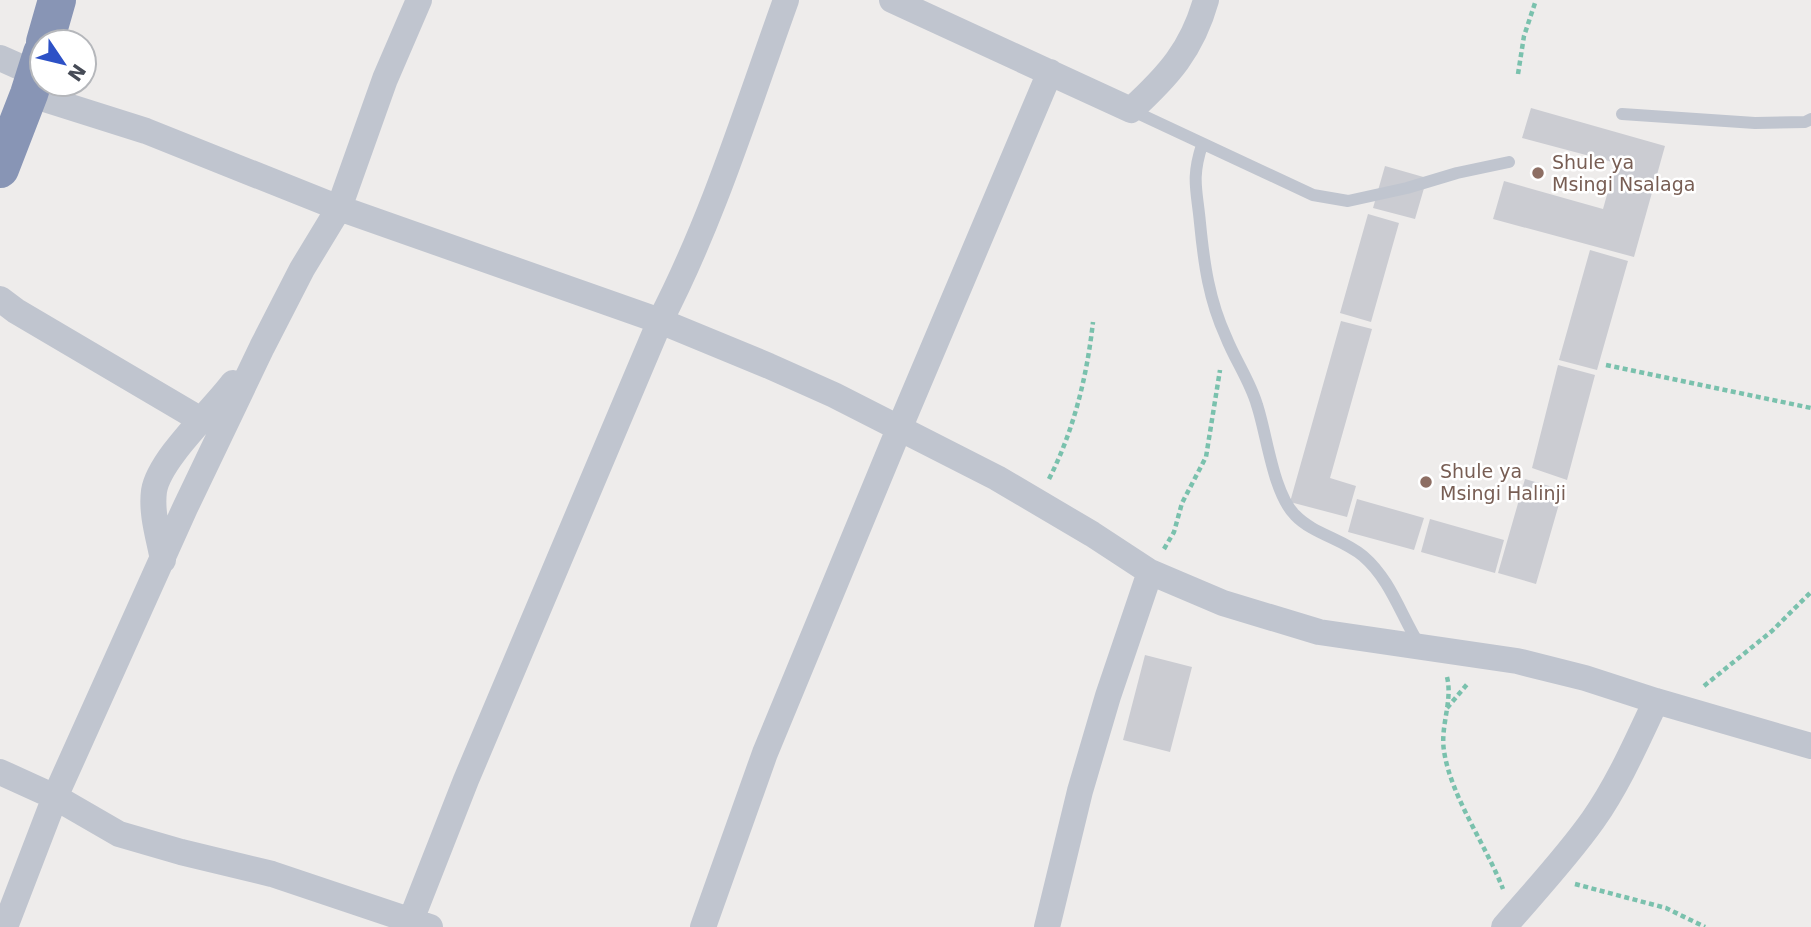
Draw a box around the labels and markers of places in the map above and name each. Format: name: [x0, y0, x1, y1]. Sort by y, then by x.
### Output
place label: Shule ya Msingi Nsalaga: [1552, 151, 1695, 195]
marker: Shule ya Msingi Nsalaga: [1530, 165, 1546, 181]
place label: Shule ya Msingi Halinji: [1440, 460, 1566, 504]
marker: Shule ya Msingi Halinji: [1418, 474, 1434, 490]

